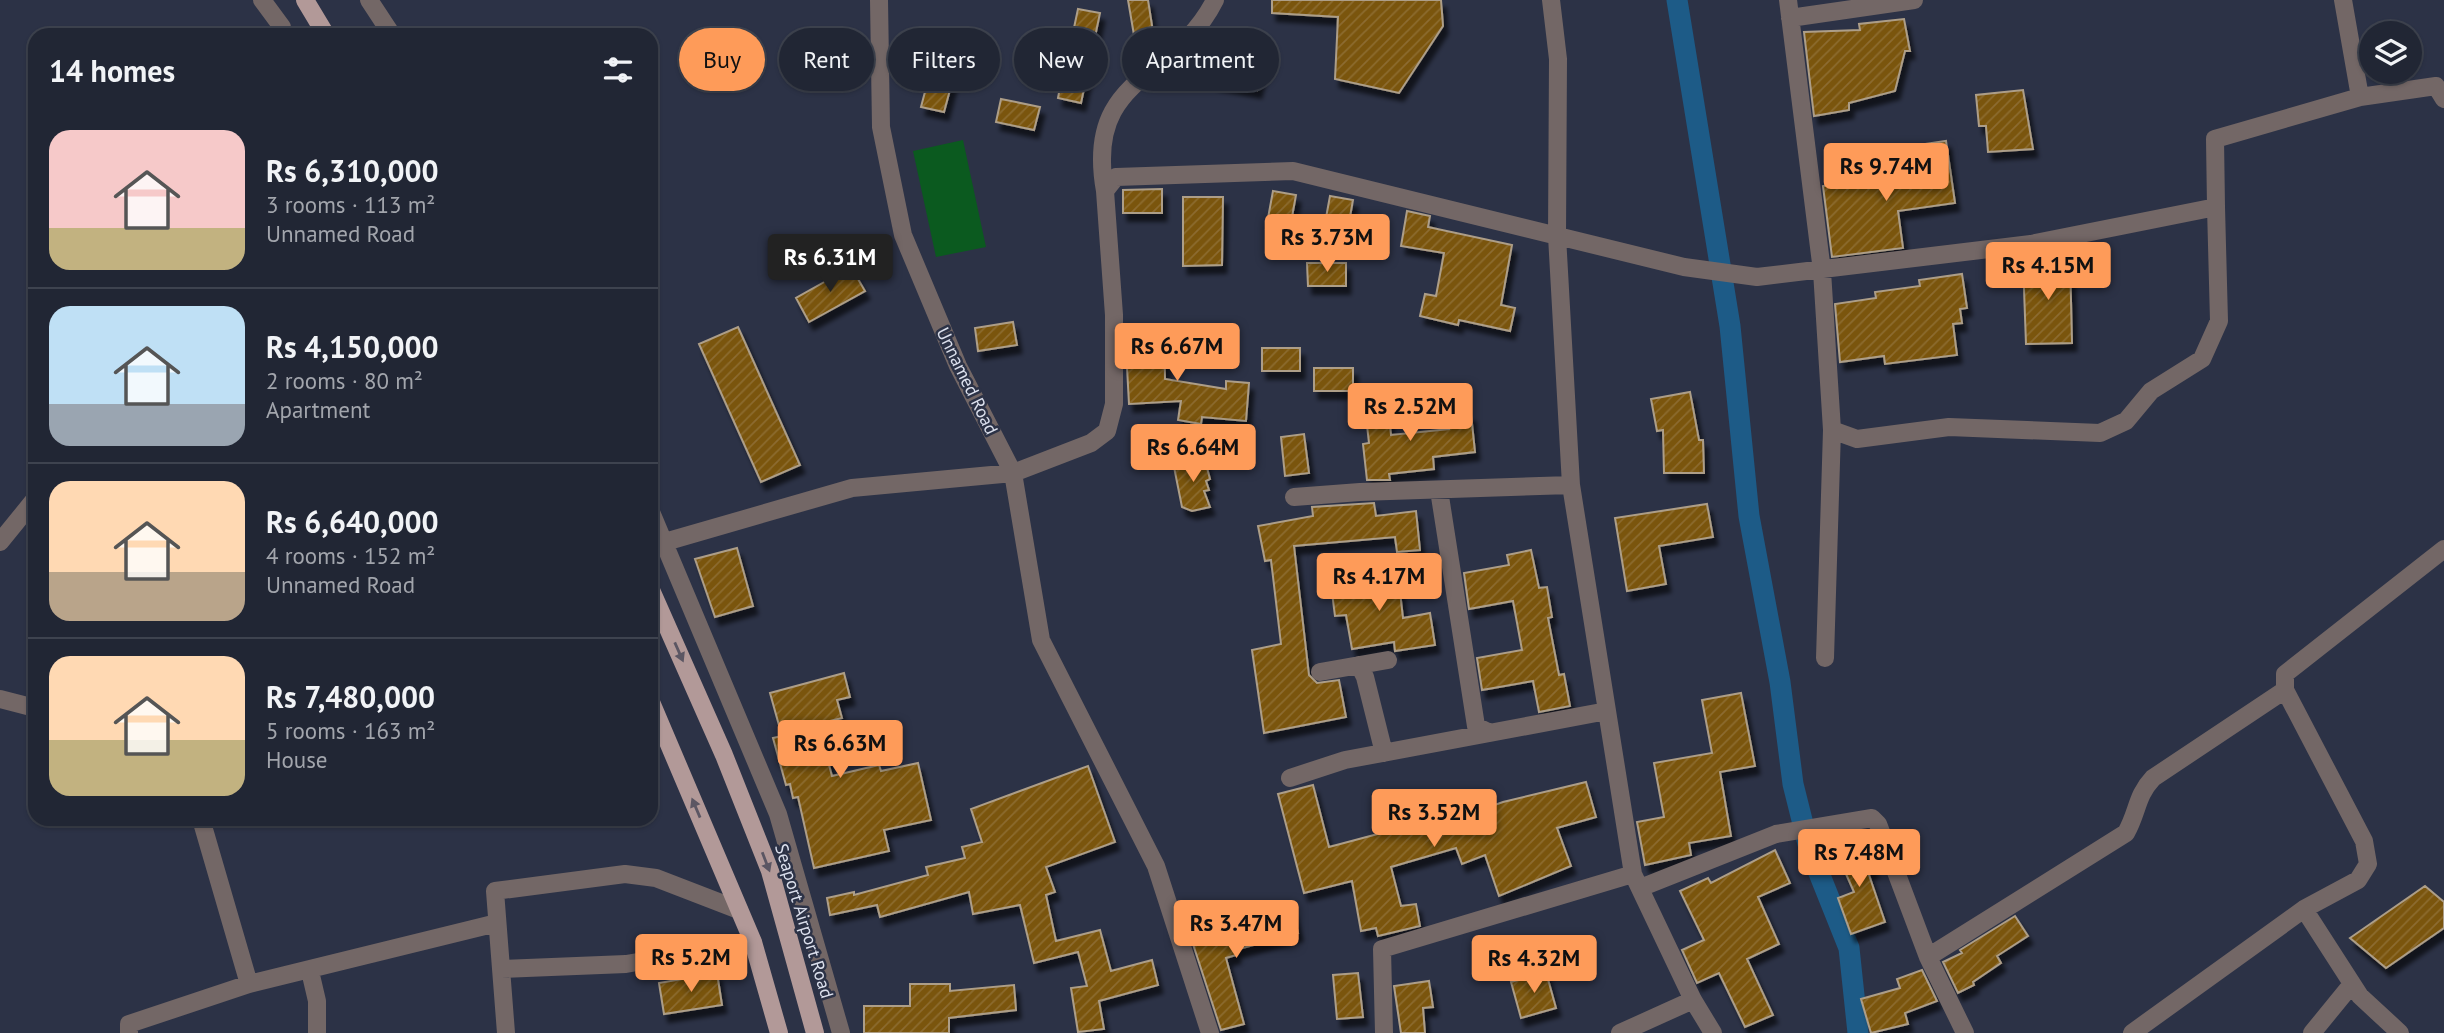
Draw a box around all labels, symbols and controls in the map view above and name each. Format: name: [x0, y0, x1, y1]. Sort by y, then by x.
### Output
map controls: [2359, 21, 2422, 84]
button: layers: [2359, 21, 2422, 84]
chip: Buy: [679, 28, 765, 91]
chip: Rent: [779, 28, 874, 91]
chip: Filters: [888, 28, 1000, 91]
chip: New: [1014, 28, 1108, 91]
chip: Apartment: [1122, 28, 1279, 91]
text: 14 homes: [49, 51, 175, 90]
icon: filters: [599, 51, 637, 89]
pin: Rs 9.74M: [1814, 144, 1958, 203]
text: Rs 6,310,000: [266, 151, 439, 190]
text: Rs 9.74M: [1840, 151, 1932, 180]
icon: home: [105, 158, 189, 242]
text: 3 rooms · 113 m²: [266, 190, 435, 219]
pin: Rs 3.73M: [1255, 215, 1399, 274]
text: Unnamed Road: [266, 219, 415, 248]
text: Rs 3.73M: [1281, 222, 1373, 251]
pin: Rs 6.31M: [758, 234, 902, 294]
text: Rs 6.31M: [784, 242, 876, 271]
pin: Rs 4.15M: [1976, 243, 2120, 302]
text: Rs 4.15M: [2002, 250, 2094, 279]
street label: Unnamed Road: [932, 323, 1003, 438]
pin: Rs 6.67M: [1105, 324, 1249, 383]
text: Rs 4,150,000: [266, 327, 439, 366]
text: Rs 6.67M: [1131, 331, 1223, 360]
icon: home: [105, 334, 189, 418]
text: 2 rooms · 80 m²: [266, 366, 423, 395]
pin: Rs 2.52M: [1338, 384, 1482, 443]
text: Rs 2.52M: [1364, 391, 1456, 420]
text: Apartment: [266, 395, 370, 424]
pin: Rs 6.64M: [1121, 424, 1265, 484]
text: Rs 6.64M: [1147, 432, 1239, 461]
text: Rs 6,640,000: [266, 502, 439, 541]
icon: home: [105, 509, 189, 593]
text: 4 rooms · 152 m²: [266, 541, 435, 570]
pin: Rs 4.17M: [1307, 554, 1451, 613]
text: Rs 4.17M: [1333, 561, 1425, 590]
text: Unnamed Road: [266, 570, 415, 599]
one-way arrow: [673, 642, 685, 662]
text: Rs 7,480,000: [266, 677, 435, 716]
icon: home: [105, 684, 189, 768]
text: 5 rooms · 163 m²: [266, 716, 435, 745]
pin: Rs 6.63M: [768, 720, 912, 780]
text: Rs 6.63M: [794, 728, 886, 757]
text: House: [266, 745, 328, 774]
pin: Rs 3.52M: [1362, 790, 1506, 849]
text: Rs 3.52M: [1388, 797, 1480, 826]
one-way arrow: [690, 798, 701, 819]
pin: Rs 7.48M: [1787, 830, 1931, 889]
text: Rs 7.48M: [1814, 837, 1904, 866]
street label: Seaport Airport Road: [770, 841, 839, 1001]
one-way arrow: [761, 851, 772, 872]
pin: Rs 3.47M: [1164, 900, 1308, 960]
text: Rs 3.47M: [1190, 908, 1282, 937]
pin: Rs 5.2M: [626, 934, 756, 994]
pin: Rs 4.32M: [1462, 936, 1606, 995]
text: Rs 5.2M: [651, 942, 731, 971]
text: Rs 4.32M: [1488, 943, 1580, 972]

